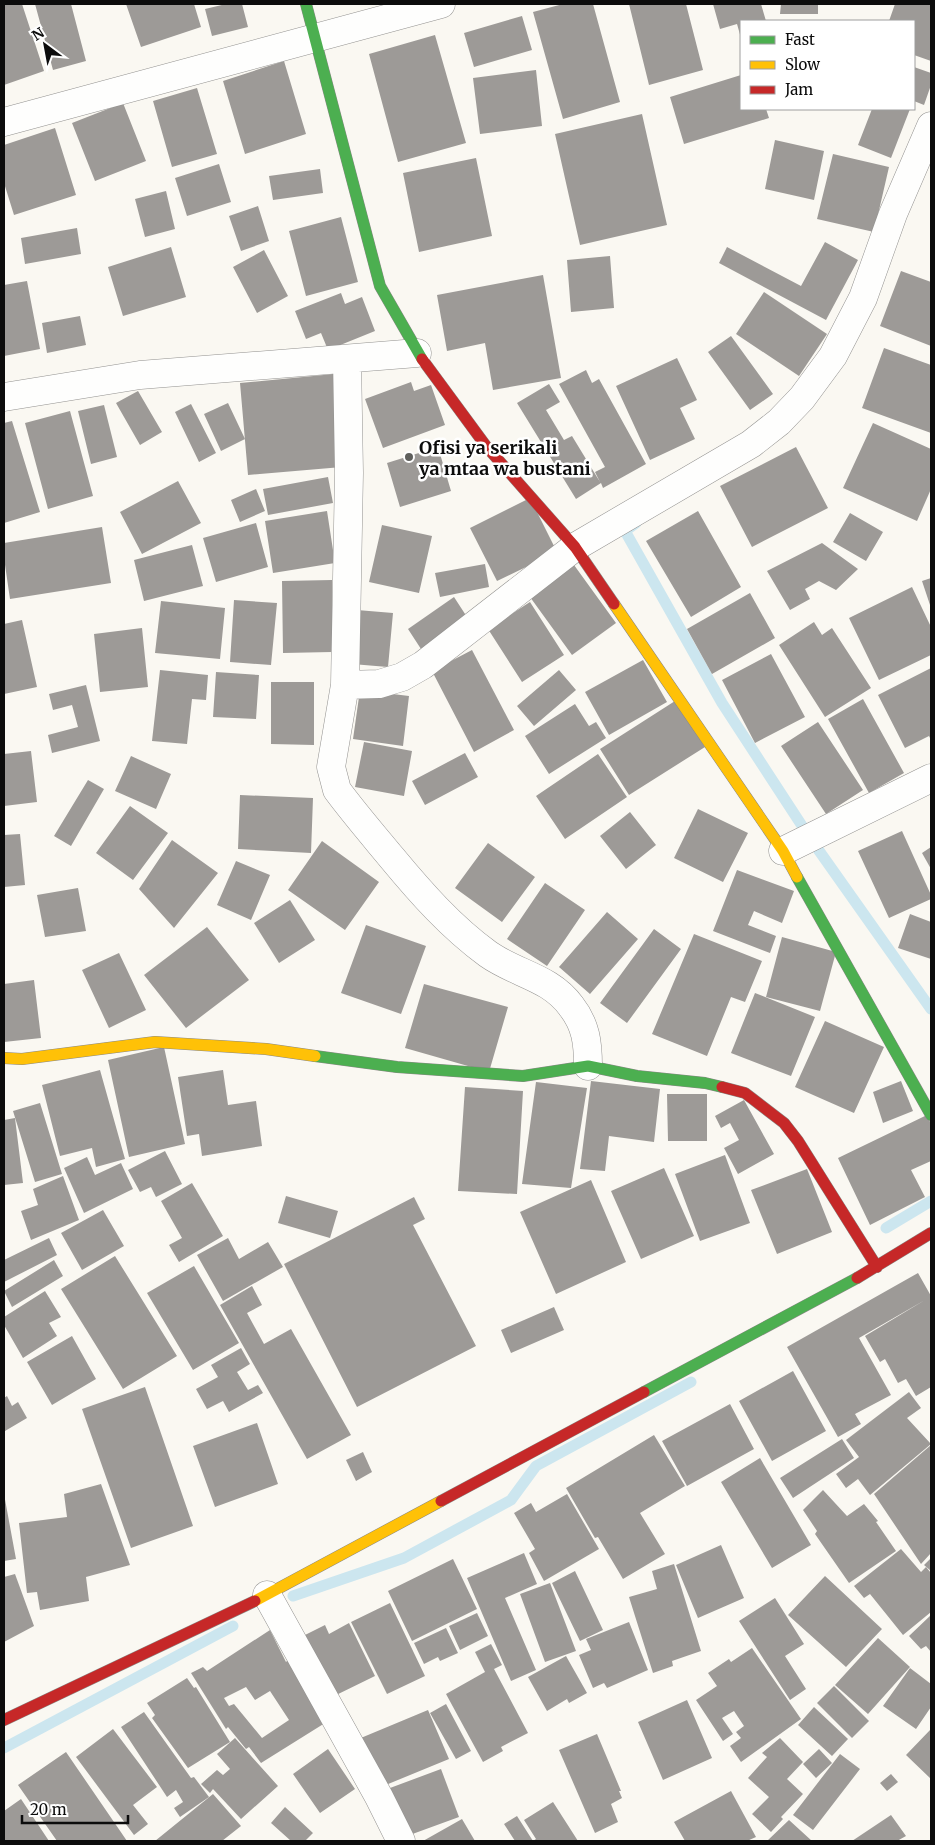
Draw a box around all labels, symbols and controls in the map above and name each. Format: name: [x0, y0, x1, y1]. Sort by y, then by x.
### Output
north arrow: [20, 20, 70, 70]
legend: [740, 20, 915, 110]
text: N: [29, 23, 48, 45]
text: Fast: [785, 30, 815, 49]
text: Slow: [785, 55, 820, 74]
text: Jam: [784, 80, 813, 99]
place label: Ofisi ya serikali ya mtaa wa bustani: [419, 436, 591, 480]
marker: Ofisi ya serikali ya mtaa wa bustani: [403, 451, 415, 463]
scale bar: [22, 1792, 129, 1824]
text: 20 m: [30, 1800, 67, 1819]

